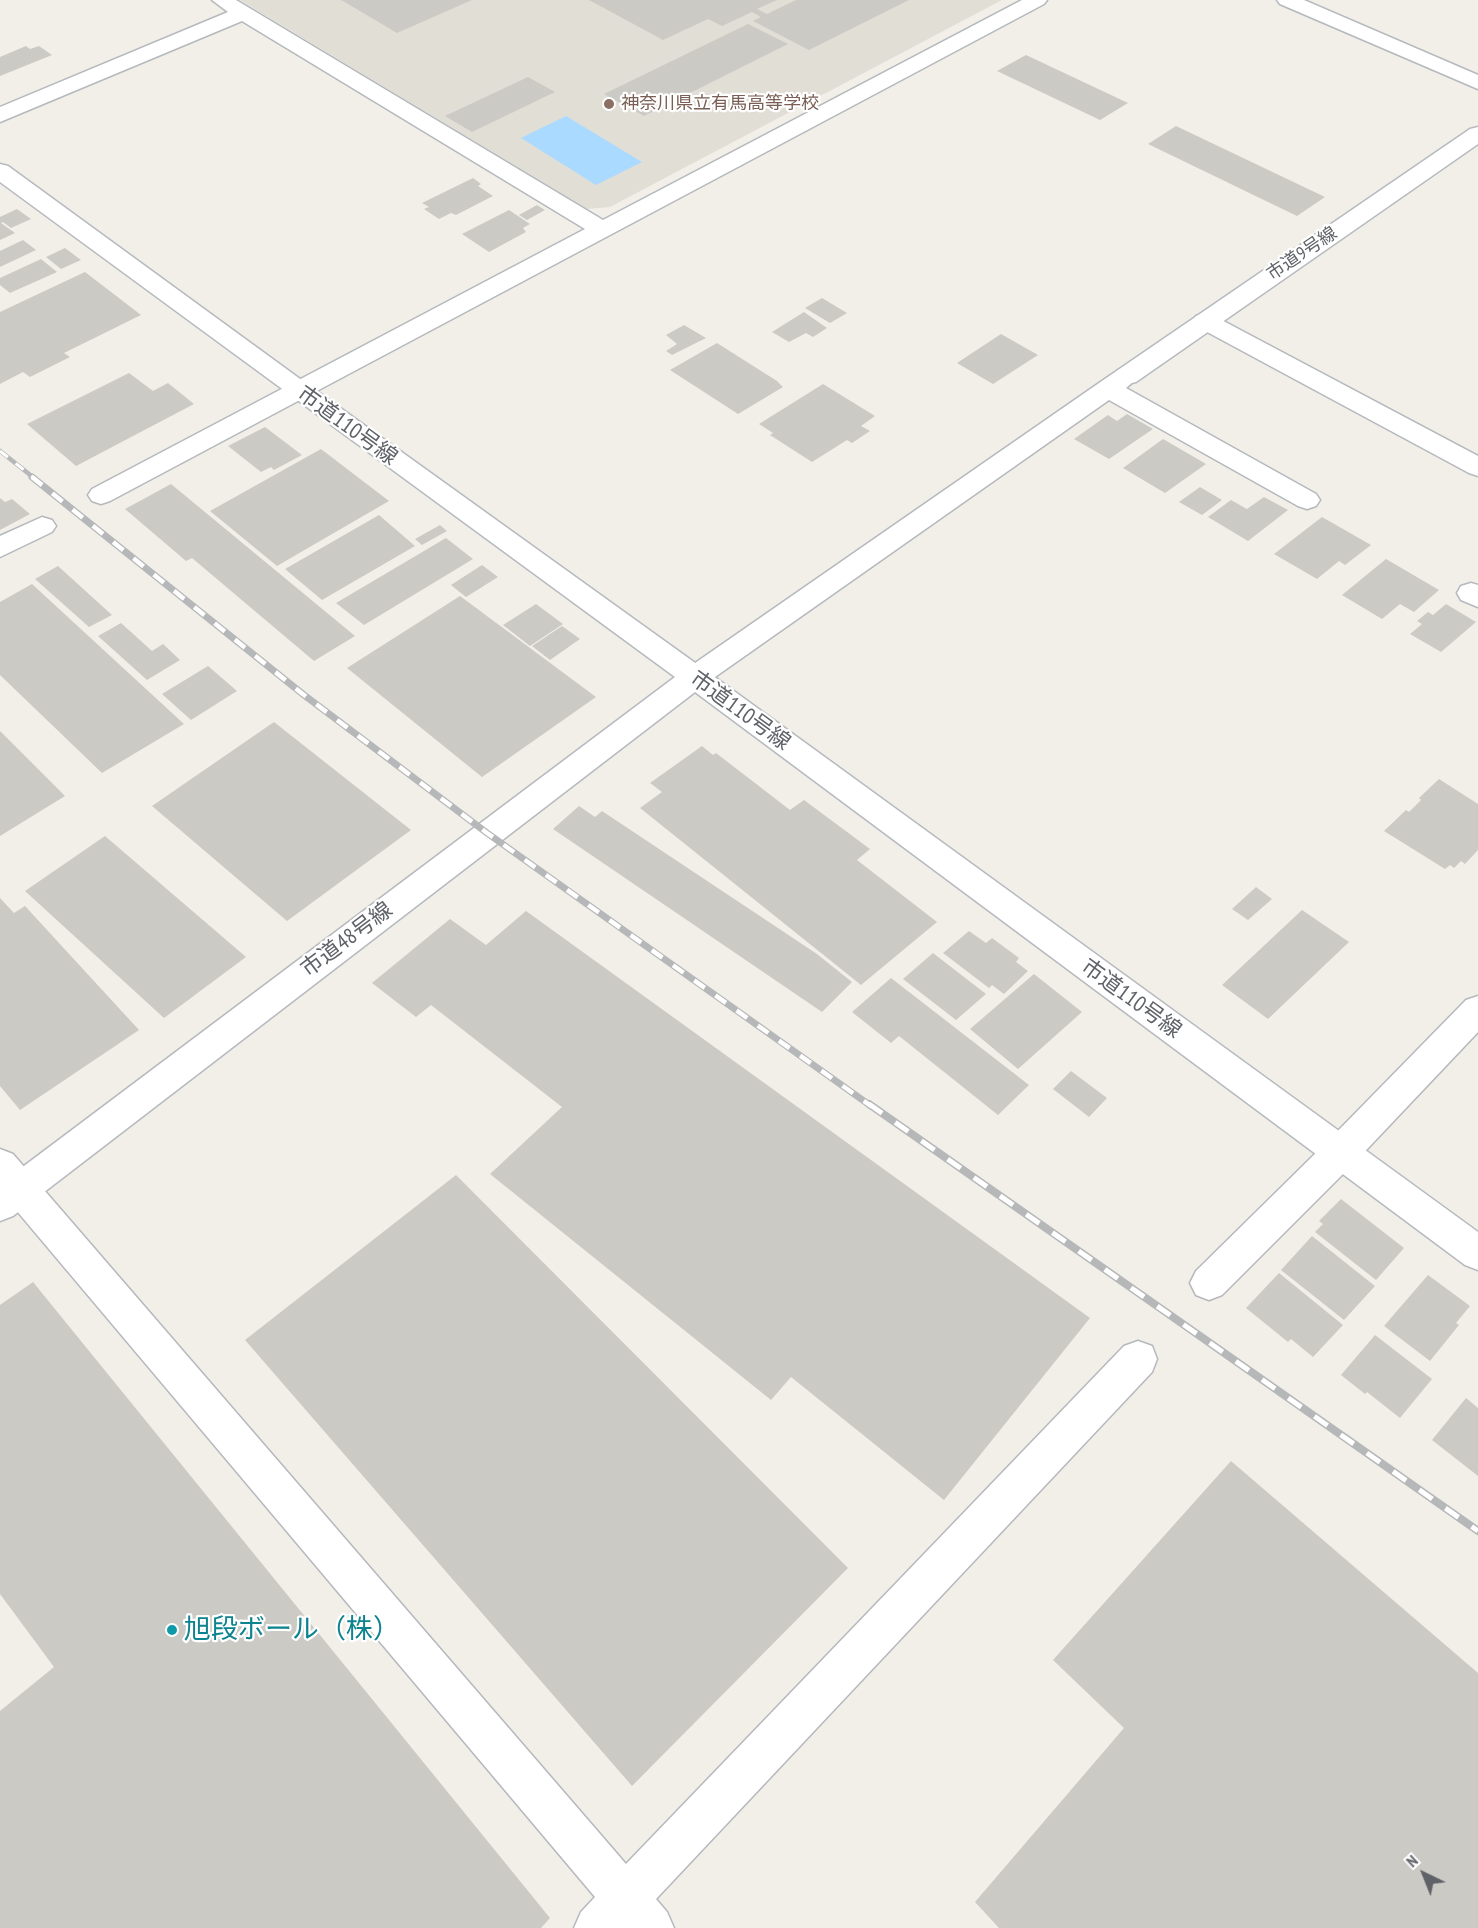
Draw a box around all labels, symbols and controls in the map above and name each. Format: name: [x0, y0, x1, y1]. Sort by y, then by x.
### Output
place label: 神奈川県立有馬高等学校: [621, 93, 819, 115]
marker: 神奈川県立有馬高等学校: [602, 97, 616, 111]
street label: 市道9号線: [1263, 223, 1341, 285]
street label: 市道110号線: [292, 381, 402, 471]
street label: 市道110号線: [685, 666, 795, 756]
street label: 市道48号線: [296, 897, 398, 983]
street label: 市道110号線: [1076, 954, 1186, 1044]
place label: 旭段ボール（株）: [184, 1614, 400, 1646]
marker: 旭段ボール（株）: [165, 1623, 179, 1637]
north arrow: [1394, 1844, 1454, 1904]
text: N: [1402, 1851, 1422, 1871]

